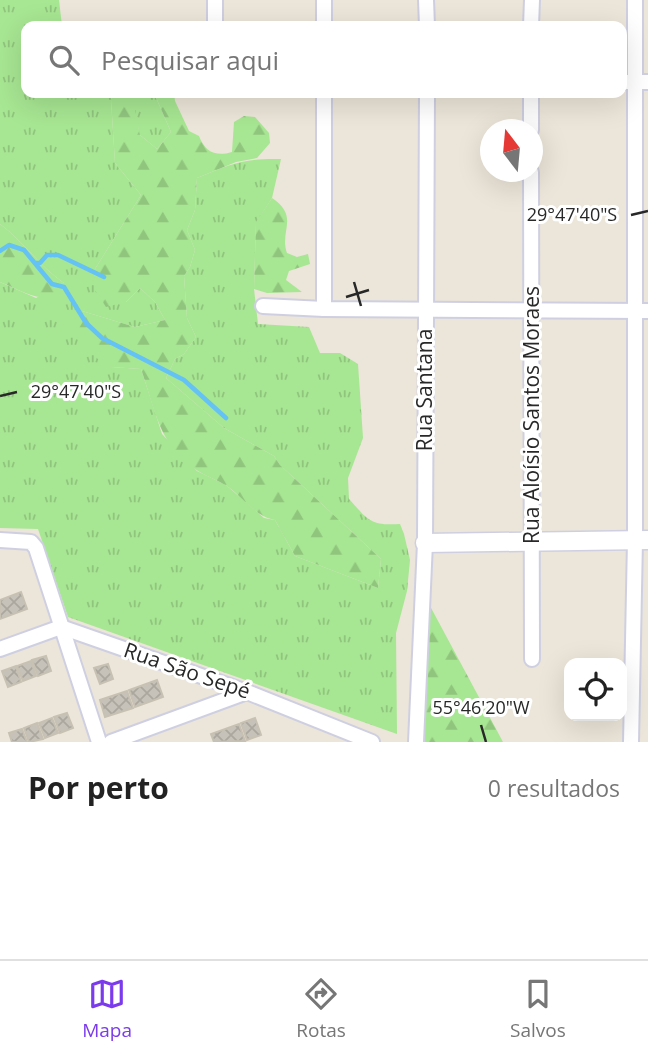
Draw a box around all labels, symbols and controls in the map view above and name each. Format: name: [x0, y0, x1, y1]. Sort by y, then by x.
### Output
search box: [21, 21, 627, 98]
icon: search: [45, 41, 83, 79]
text: Pesquisar aqui: [101, 42, 279, 78]
north arrow: [480, 119, 543, 182]
text: 29°47'40"S: [527, 202, 617, 226]
street label: Rua Aloísio Santos Moraes: [517, 286, 545, 544]
street label: Rua Santana: [410, 329, 438, 451]
text: 29°47'40"S: [31, 379, 121, 403]
street label: Rua São Sepé: [120, 635, 254, 705]
map controls: [564, 658, 627, 721]
button: locate: [564, 658, 627, 721]
text: 55°46'20"W: [432, 695, 530, 719]
text: Por perto: [28, 767, 169, 808]
text: 0 resultados: [488, 772, 620, 804]
tab: Mapa: [82, 975, 132, 1043]
tab: Rotas: [296, 975, 346, 1043]
tab: Salvos: [510, 975, 566, 1043]

